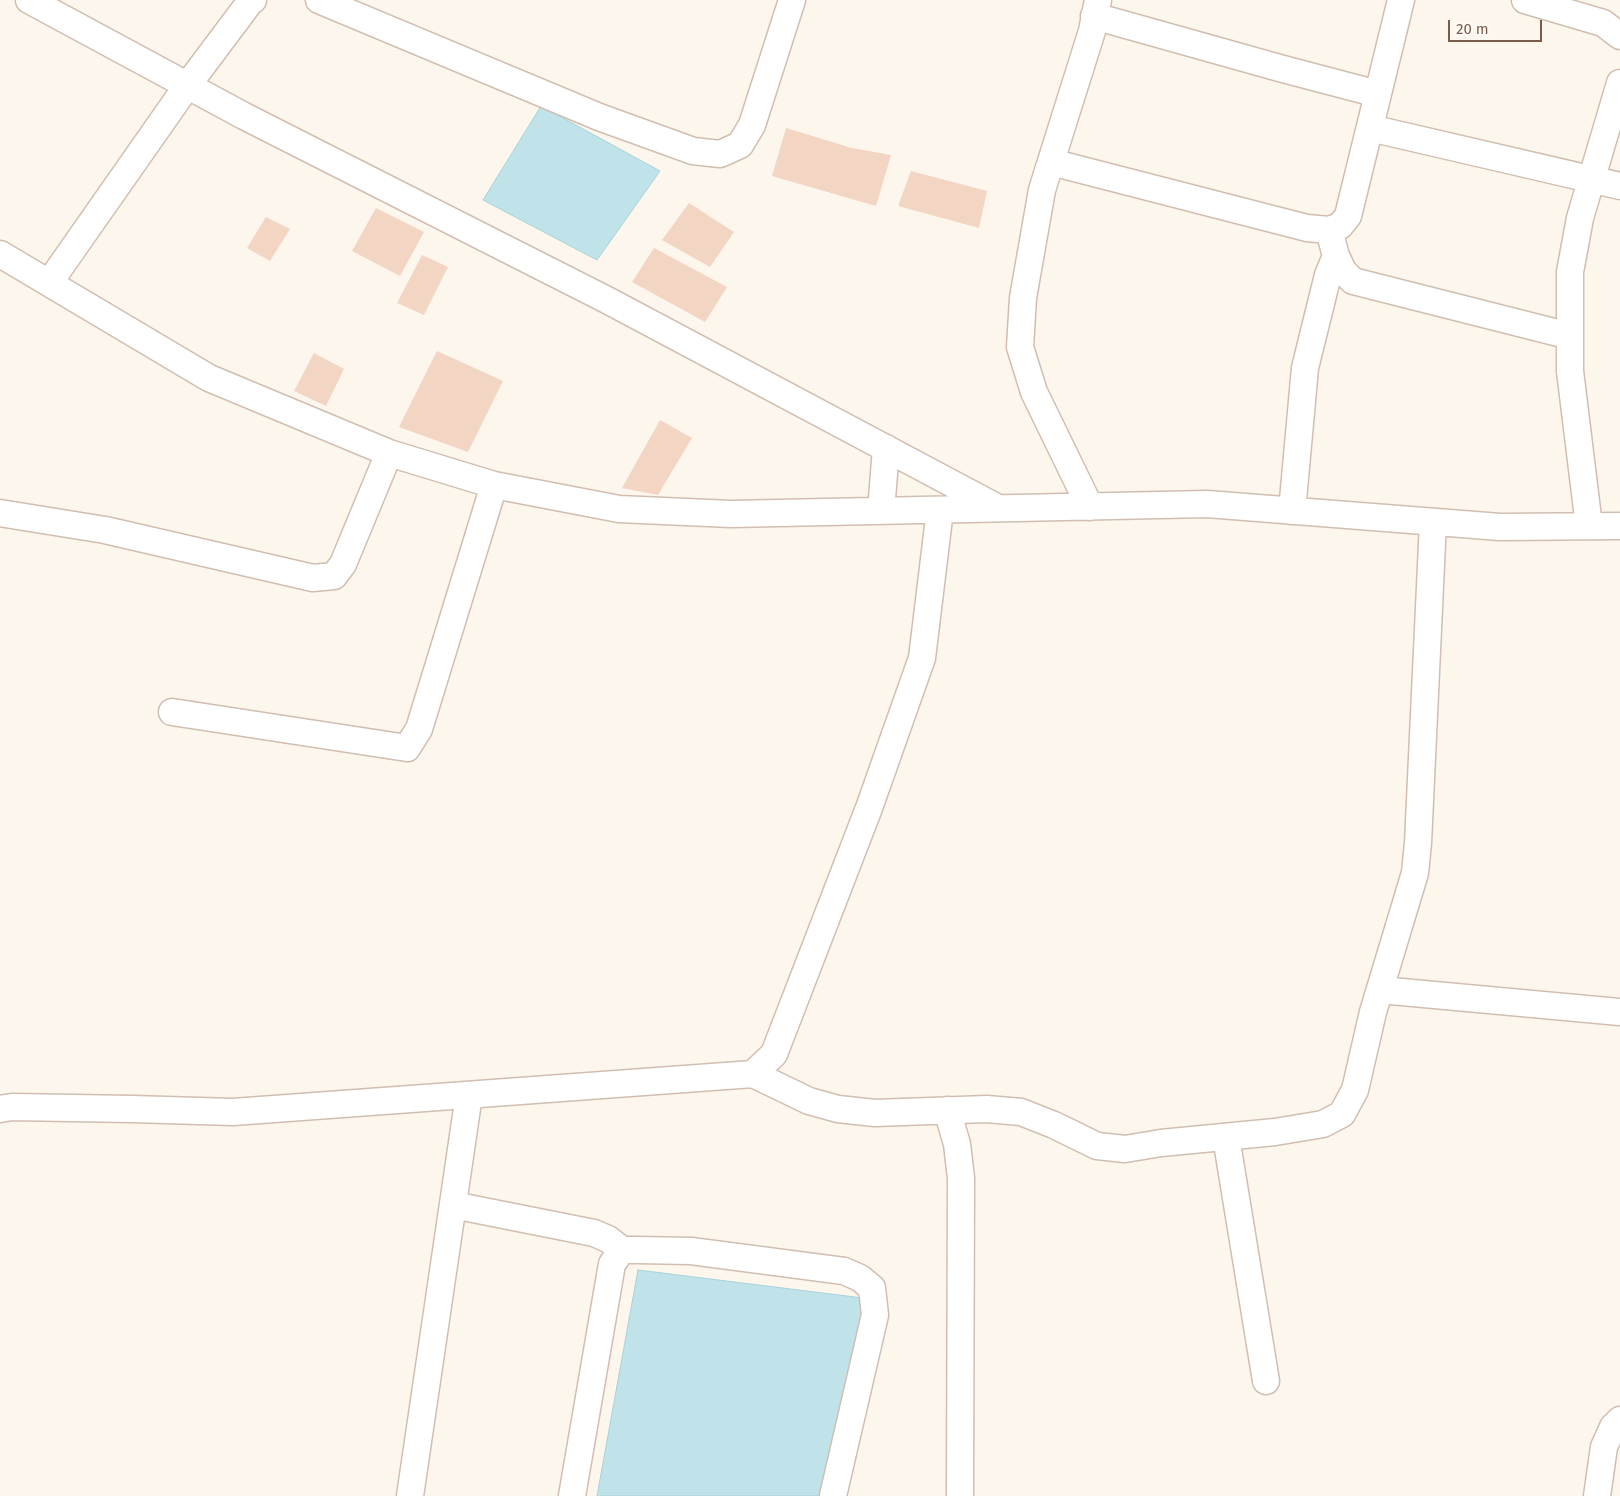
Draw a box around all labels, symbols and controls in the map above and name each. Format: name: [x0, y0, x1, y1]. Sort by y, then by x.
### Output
scale bar: [1450, 10, 1544, 42]
text: 20 m: [1456, 20, 1489, 38]

